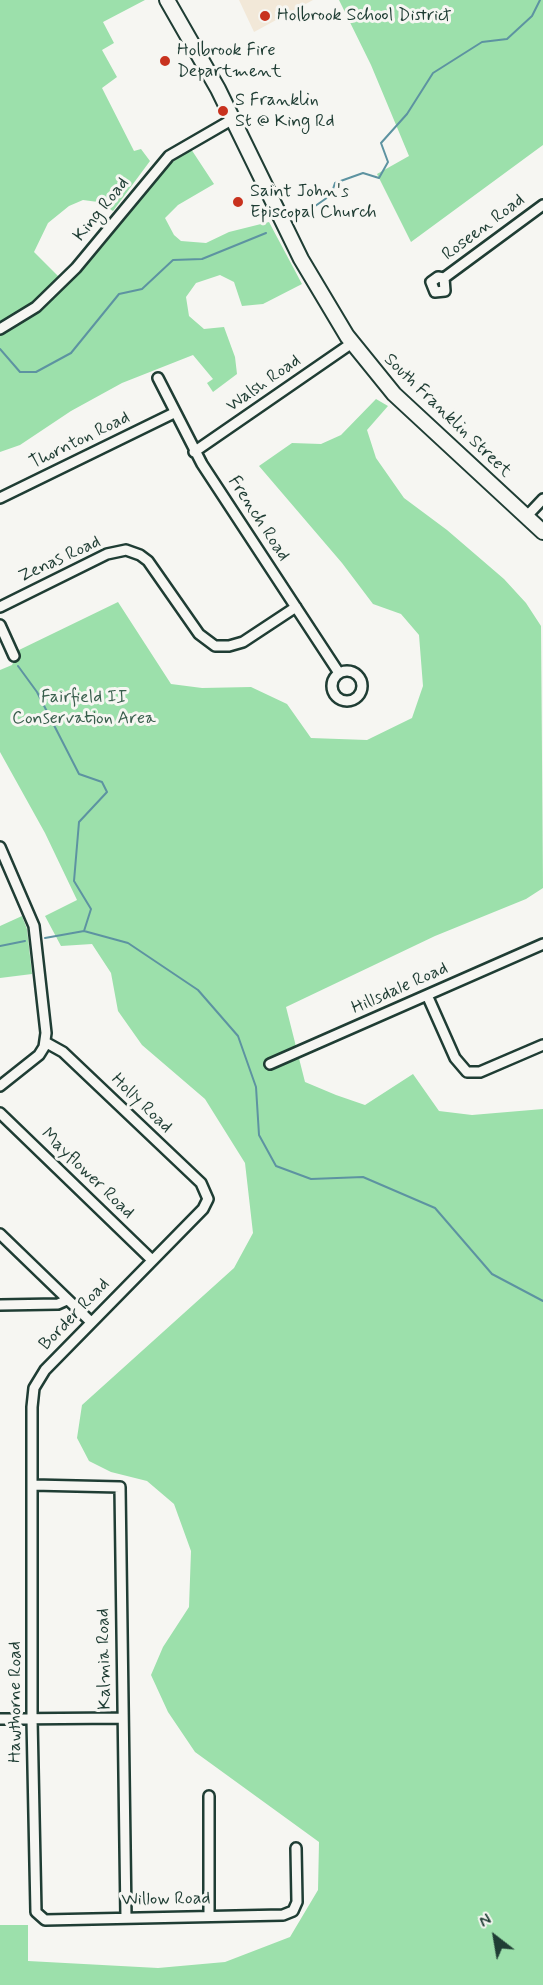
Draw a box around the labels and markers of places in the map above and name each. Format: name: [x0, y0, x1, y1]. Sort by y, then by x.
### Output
place label: Holbrook School District: [277, 5, 451, 27]
marker: Holbrook School District: [258, 9, 272, 23]
place label: Holbrook Fire Department: [177, 40, 282, 82]
marker: Holbrook Fire Department: [158, 54, 172, 68]
place label: S Franklin St @ King Rd: [235, 90, 335, 132]
marker: S Franklin St @ King Rd: [216, 104, 230, 118]
place label: Saint John's Episcopal Church: [250, 181, 377, 224]
marker: Saint John's Episcopal Church: [231, 195, 245, 209]

